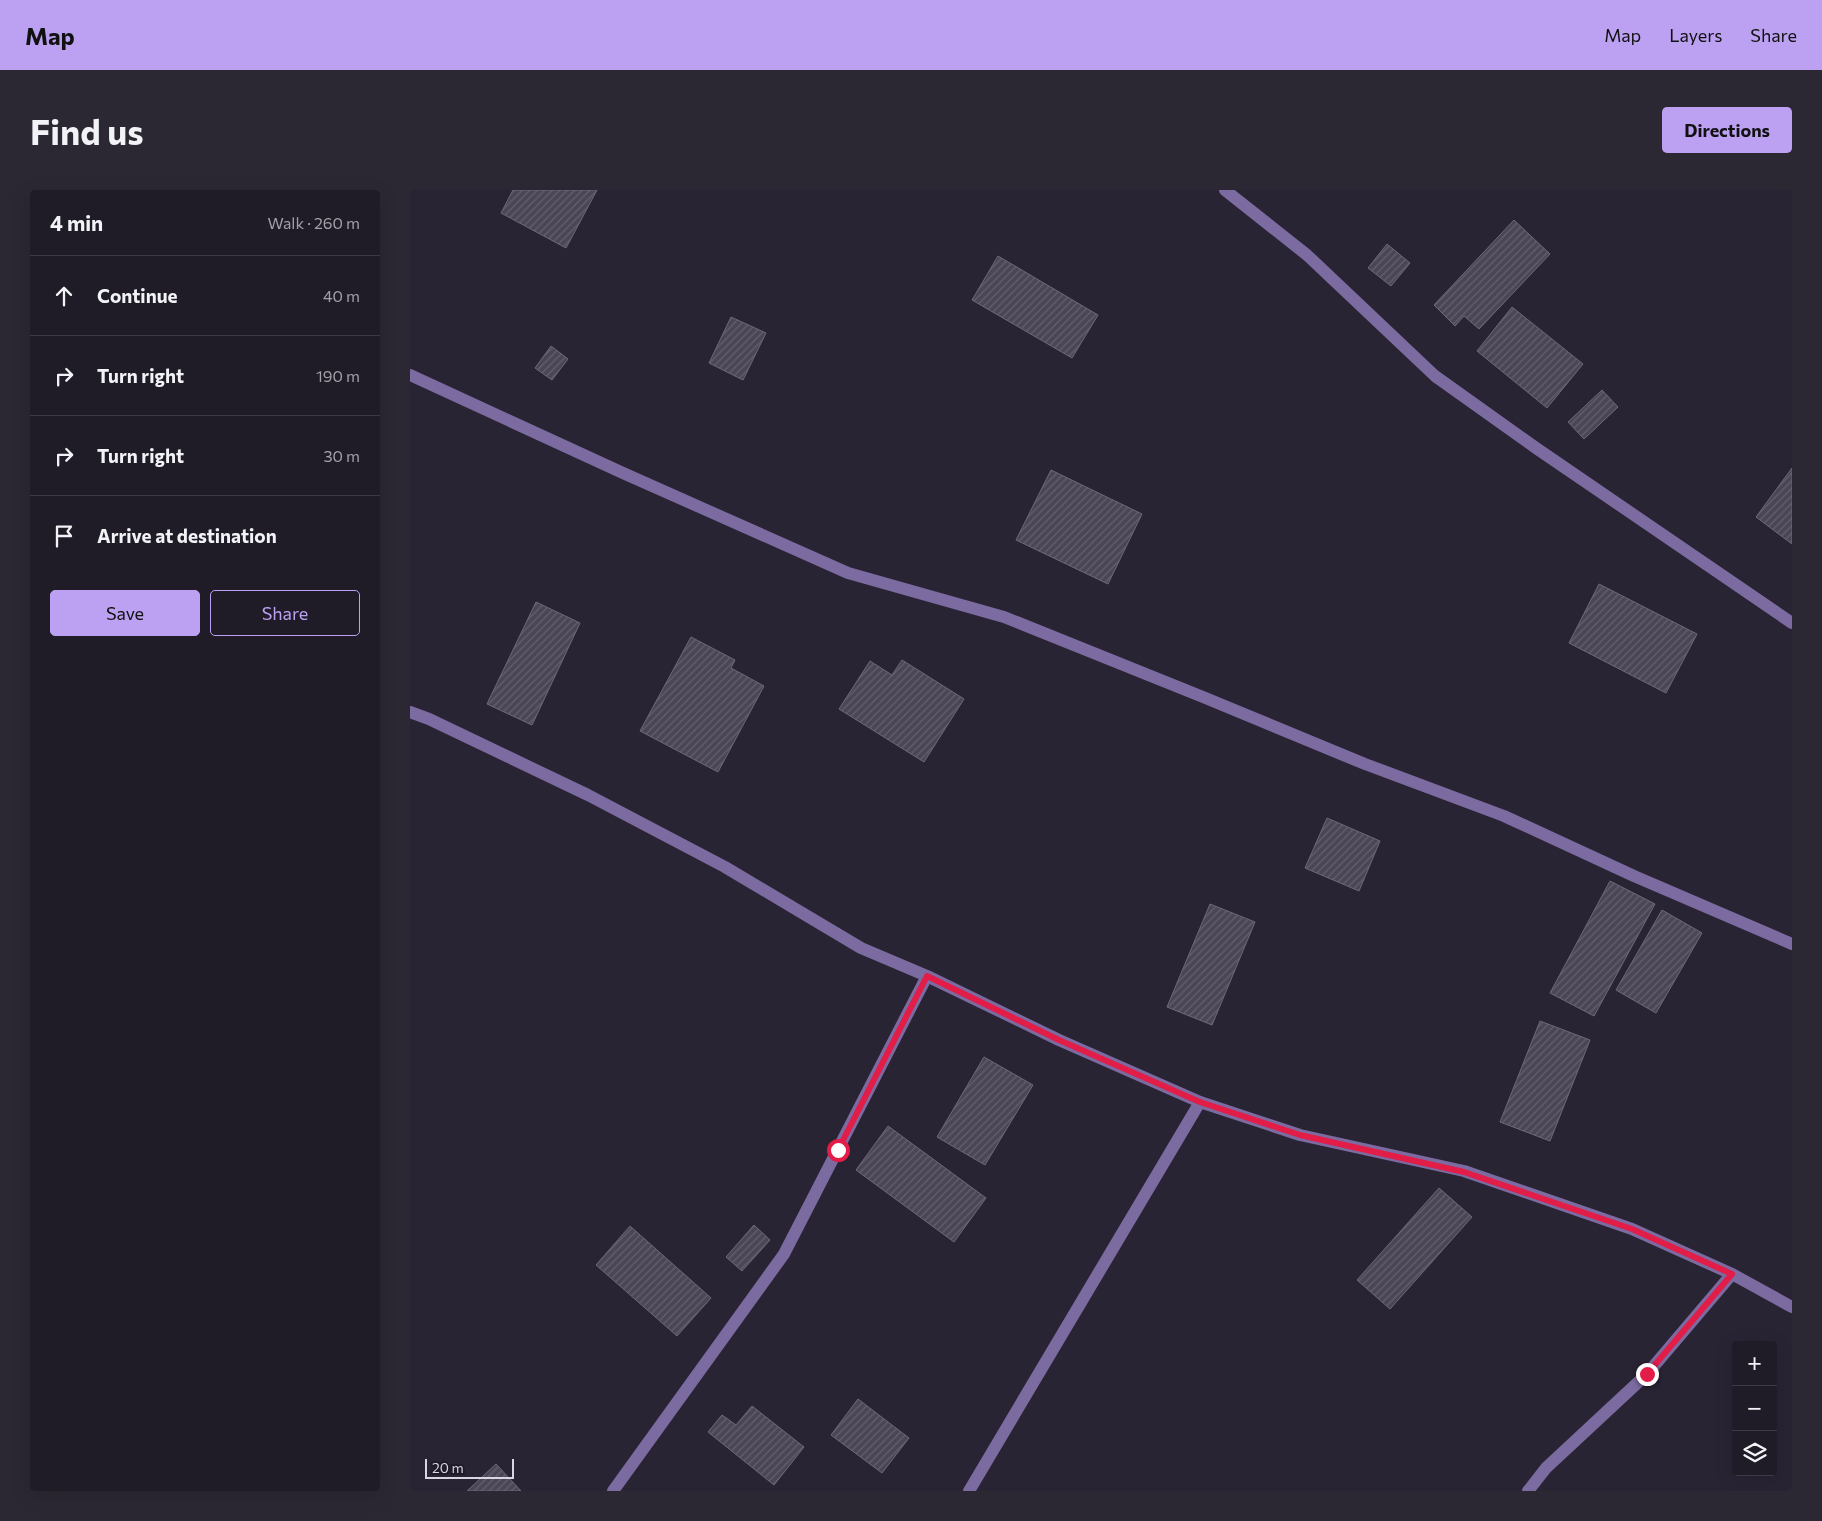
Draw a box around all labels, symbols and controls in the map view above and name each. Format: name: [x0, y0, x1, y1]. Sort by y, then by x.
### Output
text: Map: [25, 21, 75, 50]
text: Map: [1604, 24, 1641, 46]
text: Layers: [1669, 24, 1722, 46]
text: Share: [1750, 24, 1797, 46]
button: Directions: [1662, 107, 1792, 153]
text: Find us: [30, 109, 144, 152]
text: 4 min: [50, 210, 103, 235]
text: Walk · 260 m: [268, 213, 360, 232]
icon: ahead: [50, 282, 78, 310]
text: Continue: [97, 284, 177, 307]
text: 40 m: [323, 286, 360, 305]
icon: right: [50, 362, 78, 390]
text: Turn right: [97, 364, 184, 387]
text: 190 m: [316, 366, 360, 385]
icon: right: [50, 442, 78, 470]
text: Turn right: [97, 444, 184, 467]
text: 30 m: [323, 446, 360, 465]
icon: arrive: [50, 522, 78, 550]
text: Arrive at destination: [97, 524, 277, 547]
button: Save: [50, 590, 200, 636]
button: Share: [210, 590, 360, 636]
route start: [827, 1139, 850, 1162]
map controls: [1732, 1341, 1777, 1476]
button: +: [1732, 1341, 1777, 1386]
route end: [1636, 1363, 1659, 1386]
button: −: [1732, 1386, 1777, 1431]
button: layers: [1732, 1431, 1777, 1476]
scale bar: [425, 1456, 514, 1479]
text: 20 m: [432, 1459, 464, 1476]

